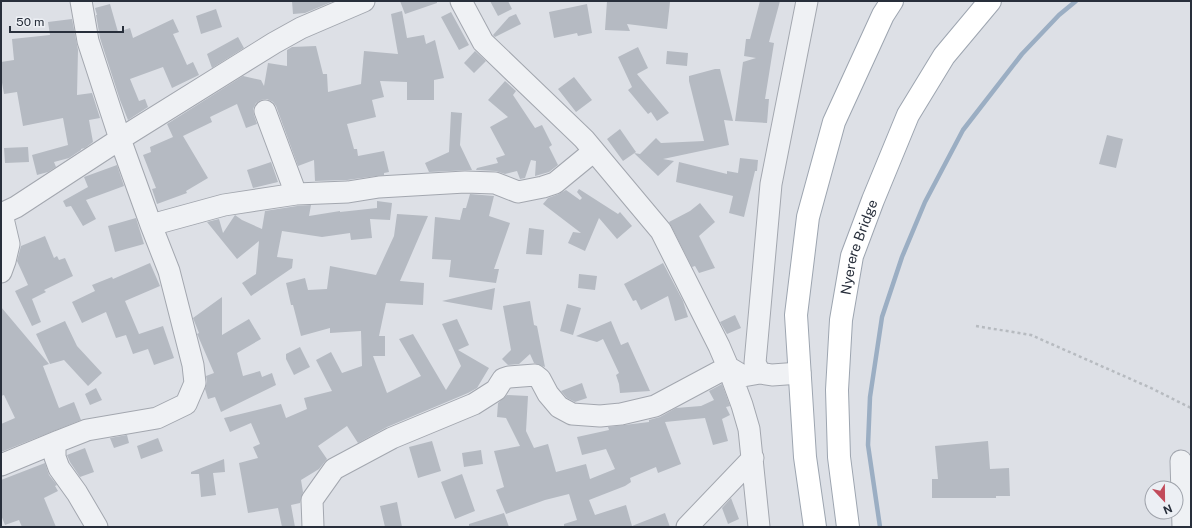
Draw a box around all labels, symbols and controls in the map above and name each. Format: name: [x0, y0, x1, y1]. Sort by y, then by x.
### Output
scale bar: [10, 8, 123, 34]
text: 50 m: [16, 15, 44, 29]
street label: Nyerere Bridge: [837, 197, 881, 296]
north arrow: [1144, 480, 1184, 520]
text: N: [1162, 502, 1174, 516]

